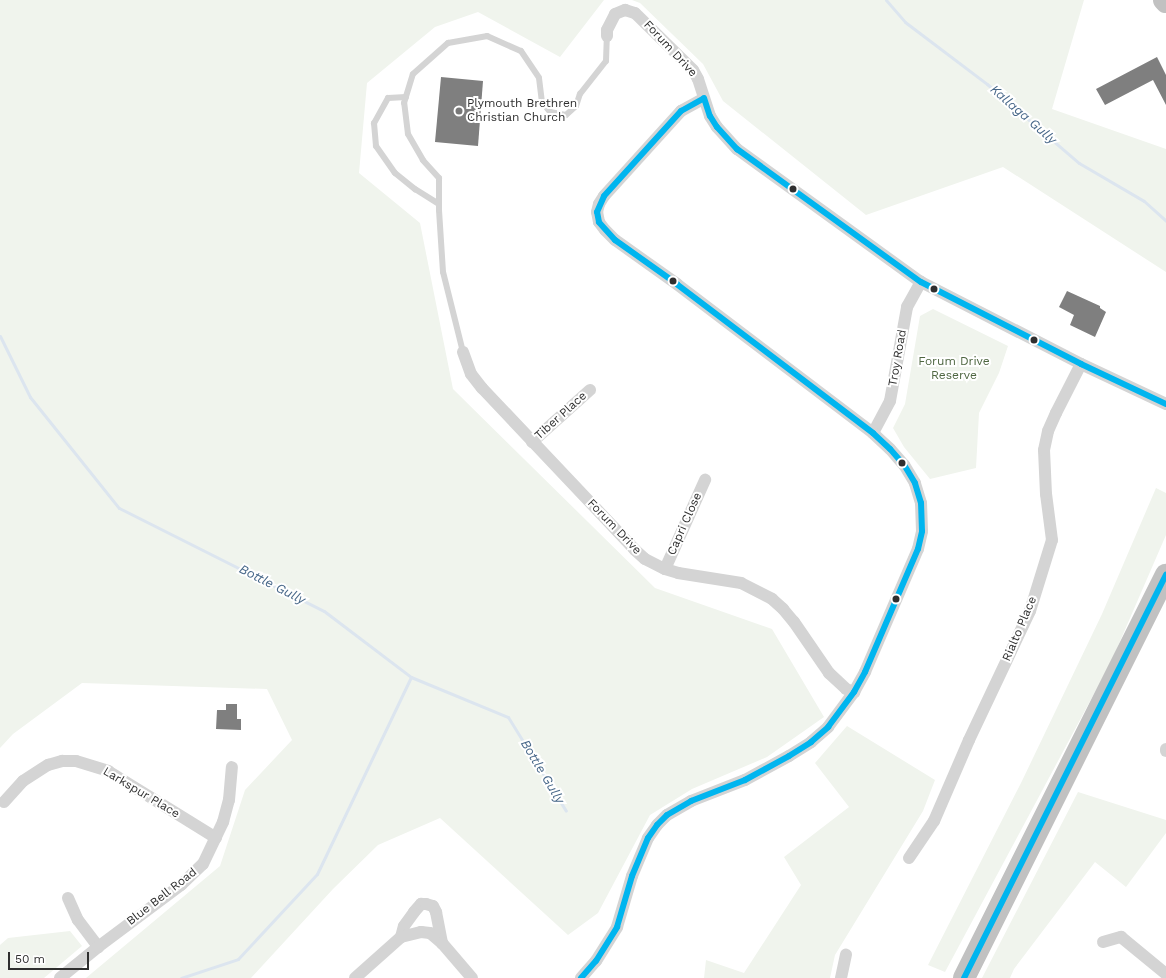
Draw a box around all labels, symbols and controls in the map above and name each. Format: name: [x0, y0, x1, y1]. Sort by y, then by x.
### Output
street label: Forum Drive: [640, 18, 700, 80]
water label: Kallaga Gully: [987, 82, 1059, 148]
place label: Plymouth Brethren Christian Church: [467, 97, 577, 125]
marker: Plymouth Brethren Christian Church: [454, 106, 464, 116]
unlabelled marker: [788, 184, 798, 194]
unlabelled marker: [668, 276, 678, 286]
unlabelled marker: [929, 284, 939, 294]
street label: Troy Road: [886, 328, 910, 388]
unlabelled marker: [1029, 335, 1039, 345]
park label: Forum Drive Reserve: [918, 355, 990, 383]
street label: Tiber Place: [532, 389, 590, 443]
unlabelled marker: [897, 458, 907, 468]
street label: Capri Close: [665, 490, 705, 558]
street label: Forum Drive: [584, 496, 644, 558]
water label: Bottle Gully: [236, 562, 308, 608]
unlabelled marker: [891, 594, 901, 604]
street label: Rialto Place: [1000, 594, 1040, 664]
water label: Bottle Gully: [517, 737, 567, 807]
street label: Larkspur Place: [100, 764, 182, 822]
street label: Blue Bell Road: [124, 865, 200, 929]
scale bar: [10, 944, 91, 970]
text: 50 m: [15, 952, 45, 966]

